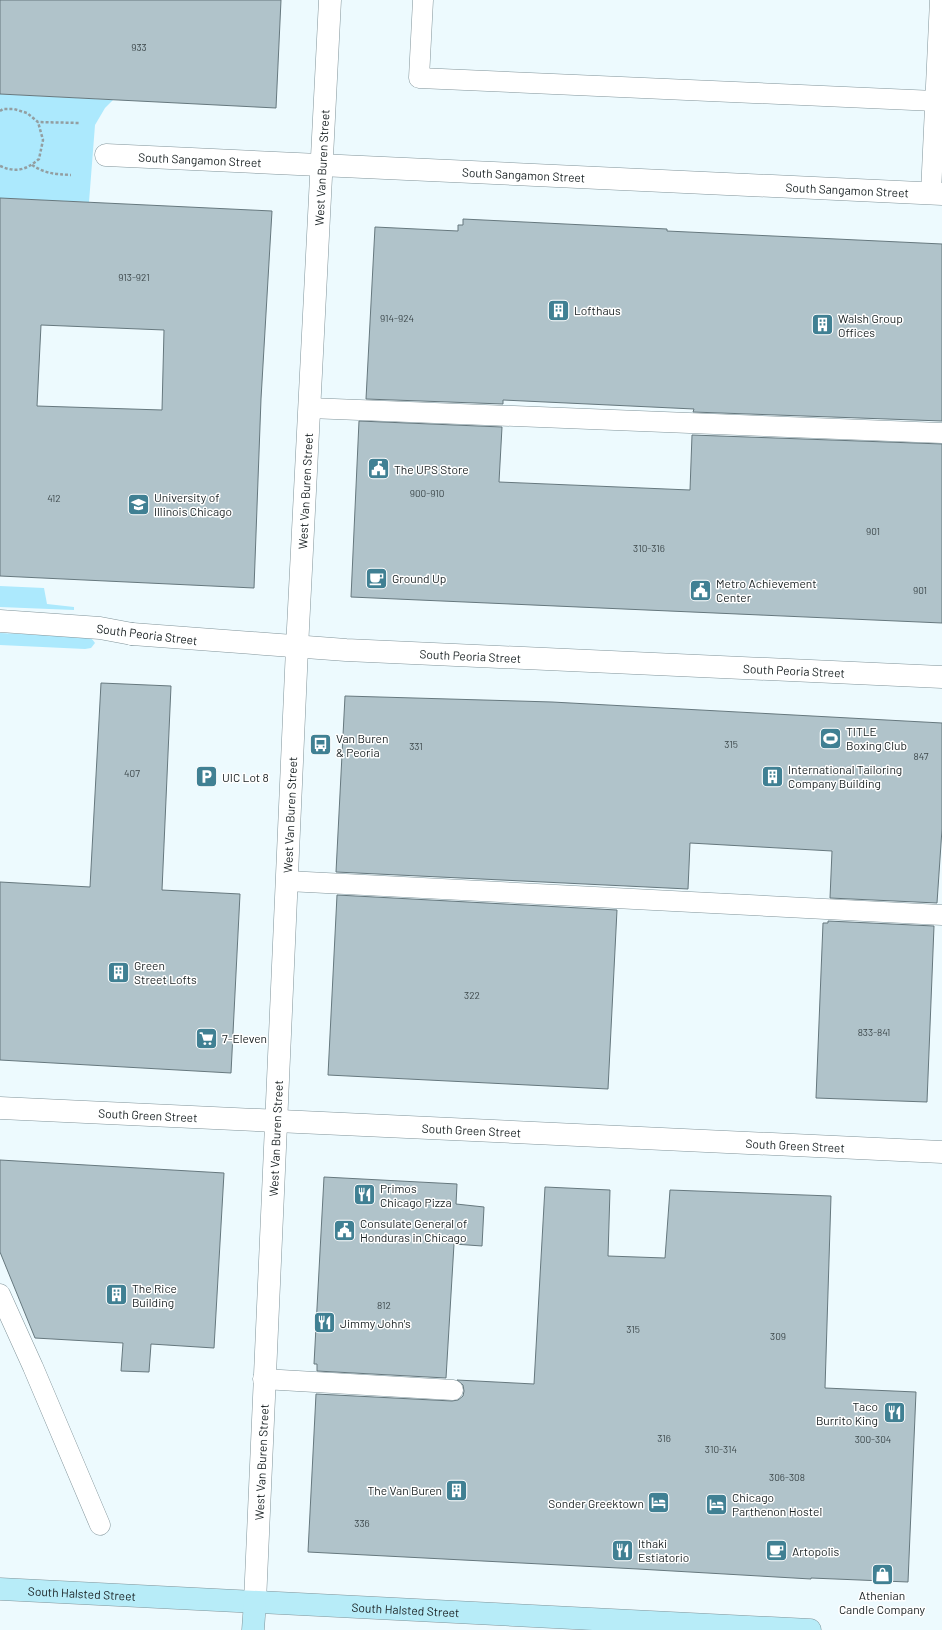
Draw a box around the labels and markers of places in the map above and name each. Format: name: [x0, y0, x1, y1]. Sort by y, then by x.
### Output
building icon: Lofthaus: [545, 297, 571, 323]
place label: Lofthaus: [574, 303, 621, 317]
place label: Walsh Group Offices: [838, 311, 903, 339]
building icon: Walsh Group Offices: [809, 312, 835, 338]
public building icon: The UPS Store: [365, 456, 391, 482]
place label: The UPS Store: [394, 462, 469, 476]
place label: University of Illinois Chicago: [154, 490, 232, 518]
school or university icon: University of Illinois Chicago: [126, 491, 152, 517]
cafe icon: Ground Up: [364, 565, 390, 591]
place label: Ground Up: [392, 571, 446, 585]
place label: Metro Achievement Center: [716, 576, 817, 604]
public building icon: Metro Achievement Center: [687, 577, 713, 603]
place label: TITLE Boxing Club: [846, 724, 907, 752]
sports icon: TITLE Boxing Club: [818, 725, 844, 751]
place label: Van Buren & Peoria: [336, 731, 388, 759]
bus stop icon: Van Buren & Peoria: [307, 732, 333, 758]
place label: International Tailoring Company Building: [788, 762, 902, 790]
building icon: International Tailoring Company Building: [759, 763, 785, 789]
parking icon: UIC Lot 8: [193, 764, 219, 790]
place label: UIC Lot 8: [222, 770, 269, 784]
place label: Green Street Lofts: [134, 958, 197, 986]
building icon: Green Street Lofts: [105, 959, 131, 985]
supermarket icon: 7-Eleven: [194, 1025, 220, 1051]
place label: 7-Eleven: [222, 1031, 267, 1045]
place label: Primos Chicago Pizza: [380, 1181, 452, 1209]
restaurant icon: Primos Chicago Pizza: [351, 1182, 377, 1208]
place label: Consulate General of Honduras in Chicago: [360, 1216, 467, 1244]
public building icon: Consulate General of Honduras in Chicago: [331, 1217, 357, 1243]
place label: The Rice Building: [132, 1281, 177, 1309]
building icon: The Rice Building: [104, 1282, 130, 1308]
restaurant icon: Jimmy John's: [311, 1310, 337, 1336]
place label: Jimmy John's: [340, 1316, 411, 1330]
place label: Taco Burrito King: [816, 1399, 878, 1427]
restaurant icon: Taco Burrito King: [881, 1400, 907, 1426]
building icon: The Van Buren: [444, 1477, 470, 1503]
place label: The Van Buren: [368, 1483, 442, 1497]
hotel icon: Sonder Greektown: [646, 1490, 672, 1516]
place label: Chicago Parthenon Hostel: [732, 1490, 822, 1518]
hotel icon: Chicago Parthenon Hostel: [703, 1491, 729, 1517]
place label: Sonder Greektown: [548, 1496, 644, 1510]
place label: Ithaki Estiatorio: [638, 1536, 689, 1564]
restaurant icon: Ithaki Estiatorio: [609, 1537, 635, 1563]
cafe icon: Artopolis: [764, 1538, 790, 1564]
place label: Artopolis: [792, 1544, 839, 1558]
shop icon: Athenian Candle Company: [869, 1561, 895, 1587]
place label: Athenian Candle Company: [839, 1588, 926, 1616]

